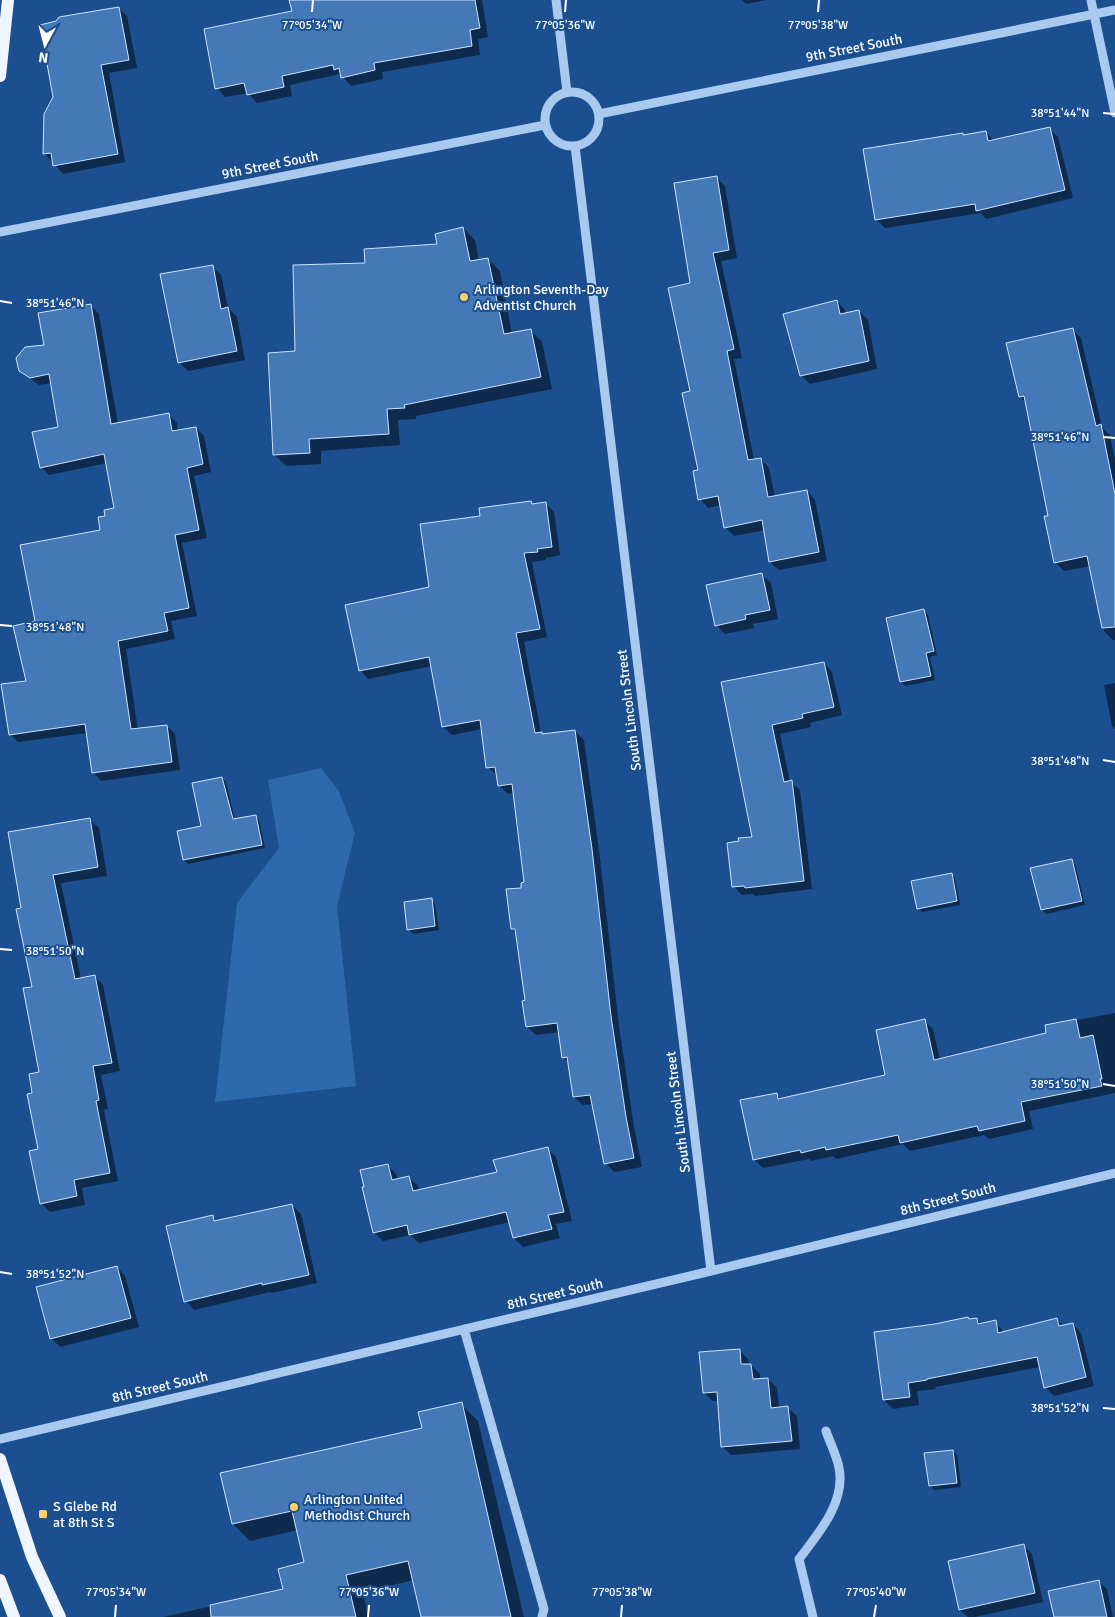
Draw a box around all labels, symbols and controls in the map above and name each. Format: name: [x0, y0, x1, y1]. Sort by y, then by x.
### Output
text: 77°05'34"W: [282, 18, 342, 33]
text: 77°05'36"W: [535, 18, 595, 33]
text: 77°05'38"W: [788, 18, 848, 33]
north arrow: [20, 20, 70, 70]
street label: 9th Street South: [804, 30, 904, 66]
text: N: [38, 48, 49, 66]
text: 38°51'44"N: [1031, 106, 1089, 121]
street label: 9th Street South: [220, 147, 320, 183]
place label: Arlington Seventh-Day Adventist Church: [474, 281, 609, 314]
marker: Arlington Seventh-Day Adventist Church: [458, 291, 470, 303]
text: 38°51'46"N: [26, 296, 84, 311]
text: 38°51'46"N: [1031, 430, 1089, 445]
text: 38°51'48"N: [26, 620, 84, 635]
street label: South Lincoln Street: [613, 648, 645, 772]
text: 38°51'48"N: [1031, 754, 1089, 769]
text: 38°51'50"N: [26, 944, 84, 959]
street label: South Lincoln Street: [662, 1050, 694, 1174]
text: 38°51'50"N: [1031, 1077, 1089, 1092]
street label: 8th Street South: [898, 1179, 998, 1219]
text: 38°51'52"N: [26, 1267, 84, 1282]
street label: 8th Street South: [505, 1275, 605, 1313]
street label: 8th Street South: [110, 1368, 210, 1406]
text: 38°51'52"N: [1031, 1401, 1089, 1416]
place label: Arlington United Methodist Church: [304, 1491, 410, 1524]
place label: S Glebe Rd at 8th St S: [53, 1498, 117, 1531]
marker: Arlington United Methodist Church: [288, 1501, 300, 1513]
marker: S Glebe Rd at 8th St S: [37, 1508, 49, 1520]
text: 77°05'34"W: [86, 1585, 146, 1600]
text: 77°05'36"W: [339, 1585, 399, 1600]
text: 77°05'38"W: [592, 1585, 652, 1600]
text: 77°05'40"W: [846, 1585, 906, 1600]

